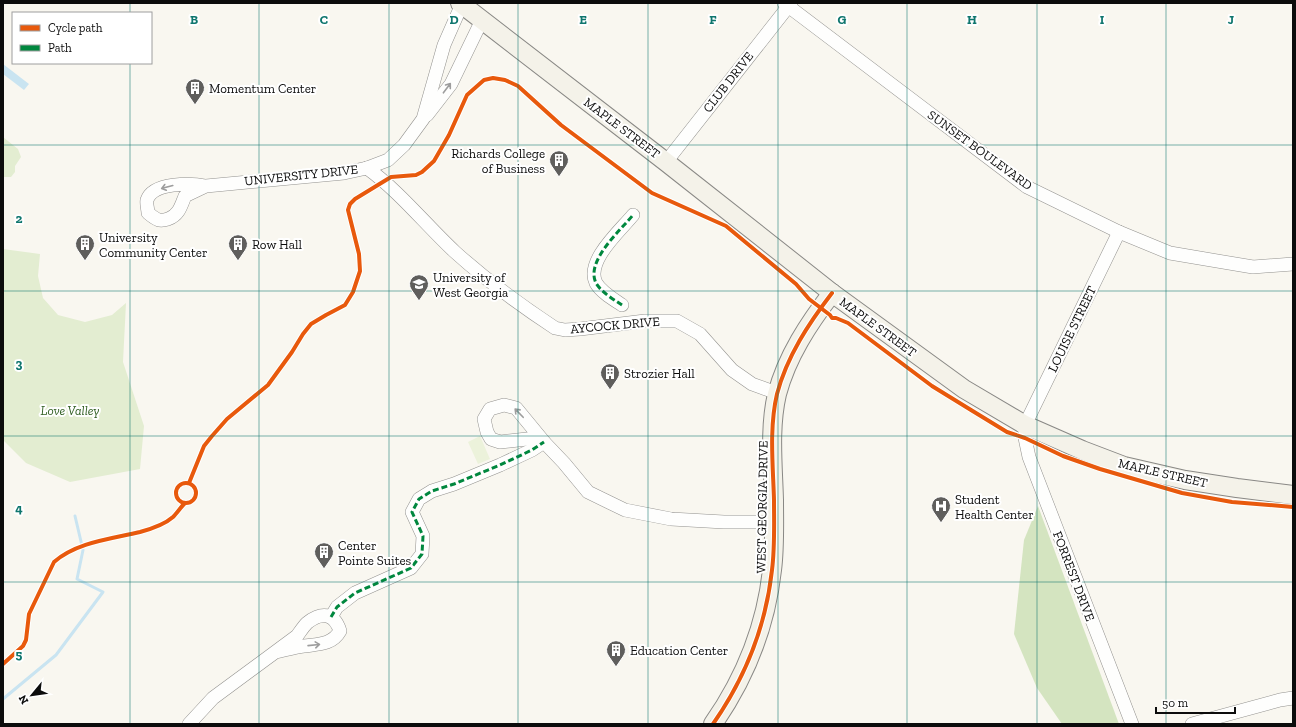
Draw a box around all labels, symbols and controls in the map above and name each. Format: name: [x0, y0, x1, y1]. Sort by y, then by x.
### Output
legend: [12, 12, 152, 64]
text: B: [190, 12, 198, 27]
text: C: [320, 12, 328, 27]
text: D: [449, 12, 459, 27]
text: E: [579, 12, 587, 27]
text: F: [709, 12, 717, 27]
text: G: [838, 12, 847, 27]
text: H: [967, 12, 977, 27]
text: I: [1100, 12, 1105, 27]
text: J: [1228, 12, 1234, 27]
text: Cycle path: [48, 21, 103, 35]
text: Path: [48, 41, 72, 55]
street label: CLUB DRIVE: [700, 48, 756, 115]
building icon: Momentum Center: [184, 77, 206, 105]
place label: Momentum Center: [209, 81, 316, 96]
one-way arrow: [443, 83, 451, 94]
street label: MAPLE STREET: [581, 95, 663, 161]
street label: SUNSET BOULEVARD: [925, 107, 1035, 193]
place label: Richards College of Business: [451, 146, 545, 176]
building icon: Richards College of Business: [548, 149, 570, 177]
street label: UNIVERSITY DRIVE: [243, 162, 359, 188]
one-way arrow: [161, 184, 174, 191]
text: 2: [16, 211, 23, 226]
place label: University Community Center: [99, 230, 207, 260]
building icon: University Community Center: [74, 233, 96, 261]
building icon: Row Hall: [227, 233, 249, 261]
place label: Row Hall: [252, 237, 302, 252]
place label: University of West Georgia: [433, 270, 509, 300]
school or university icon: University of West Georgia: [408, 273, 430, 301]
street label: LOUISE STREET: [1045, 284, 1099, 374]
street label: MAPLE STREET: [837, 294, 919, 360]
street label: AYCOCK DRIVE: [570, 314, 661, 336]
text: 3: [16, 356, 23, 371]
building icon: Strozier Hall: [599, 362, 621, 390]
place label: Strozier Hall: [624, 366, 695, 381]
park label: Love Valley: [41, 403, 99, 418]
one-way arrow: [514, 408, 524, 418]
street label: WEST GEORGIA DRIVE: [753, 440, 771, 574]
street label: MAPLE STREET: [1117, 455, 1209, 491]
place label: Student Health Center: [955, 492, 1034, 522]
hospital icon: Student Health Center: [930, 495, 952, 523]
text: 4: [15, 501, 23, 516]
street label: FORREST DRIVE: [1050, 529, 1098, 623]
place label: Center Pointe Suites: [338, 538, 412, 568]
building icon: Center Pointe Suites: [313, 541, 335, 569]
building icon: Education Center: [605, 639, 627, 667]
one-way arrow: [307, 641, 320, 649]
place label: Education Center: [630, 643, 728, 658]
text: 5: [16, 647, 23, 662]
north arrow: [12, 675, 52, 715]
scale bar: [1156, 689, 1235, 715]
text: N: [16, 692, 31, 706]
text: 50 m: [1162, 696, 1189, 710]

